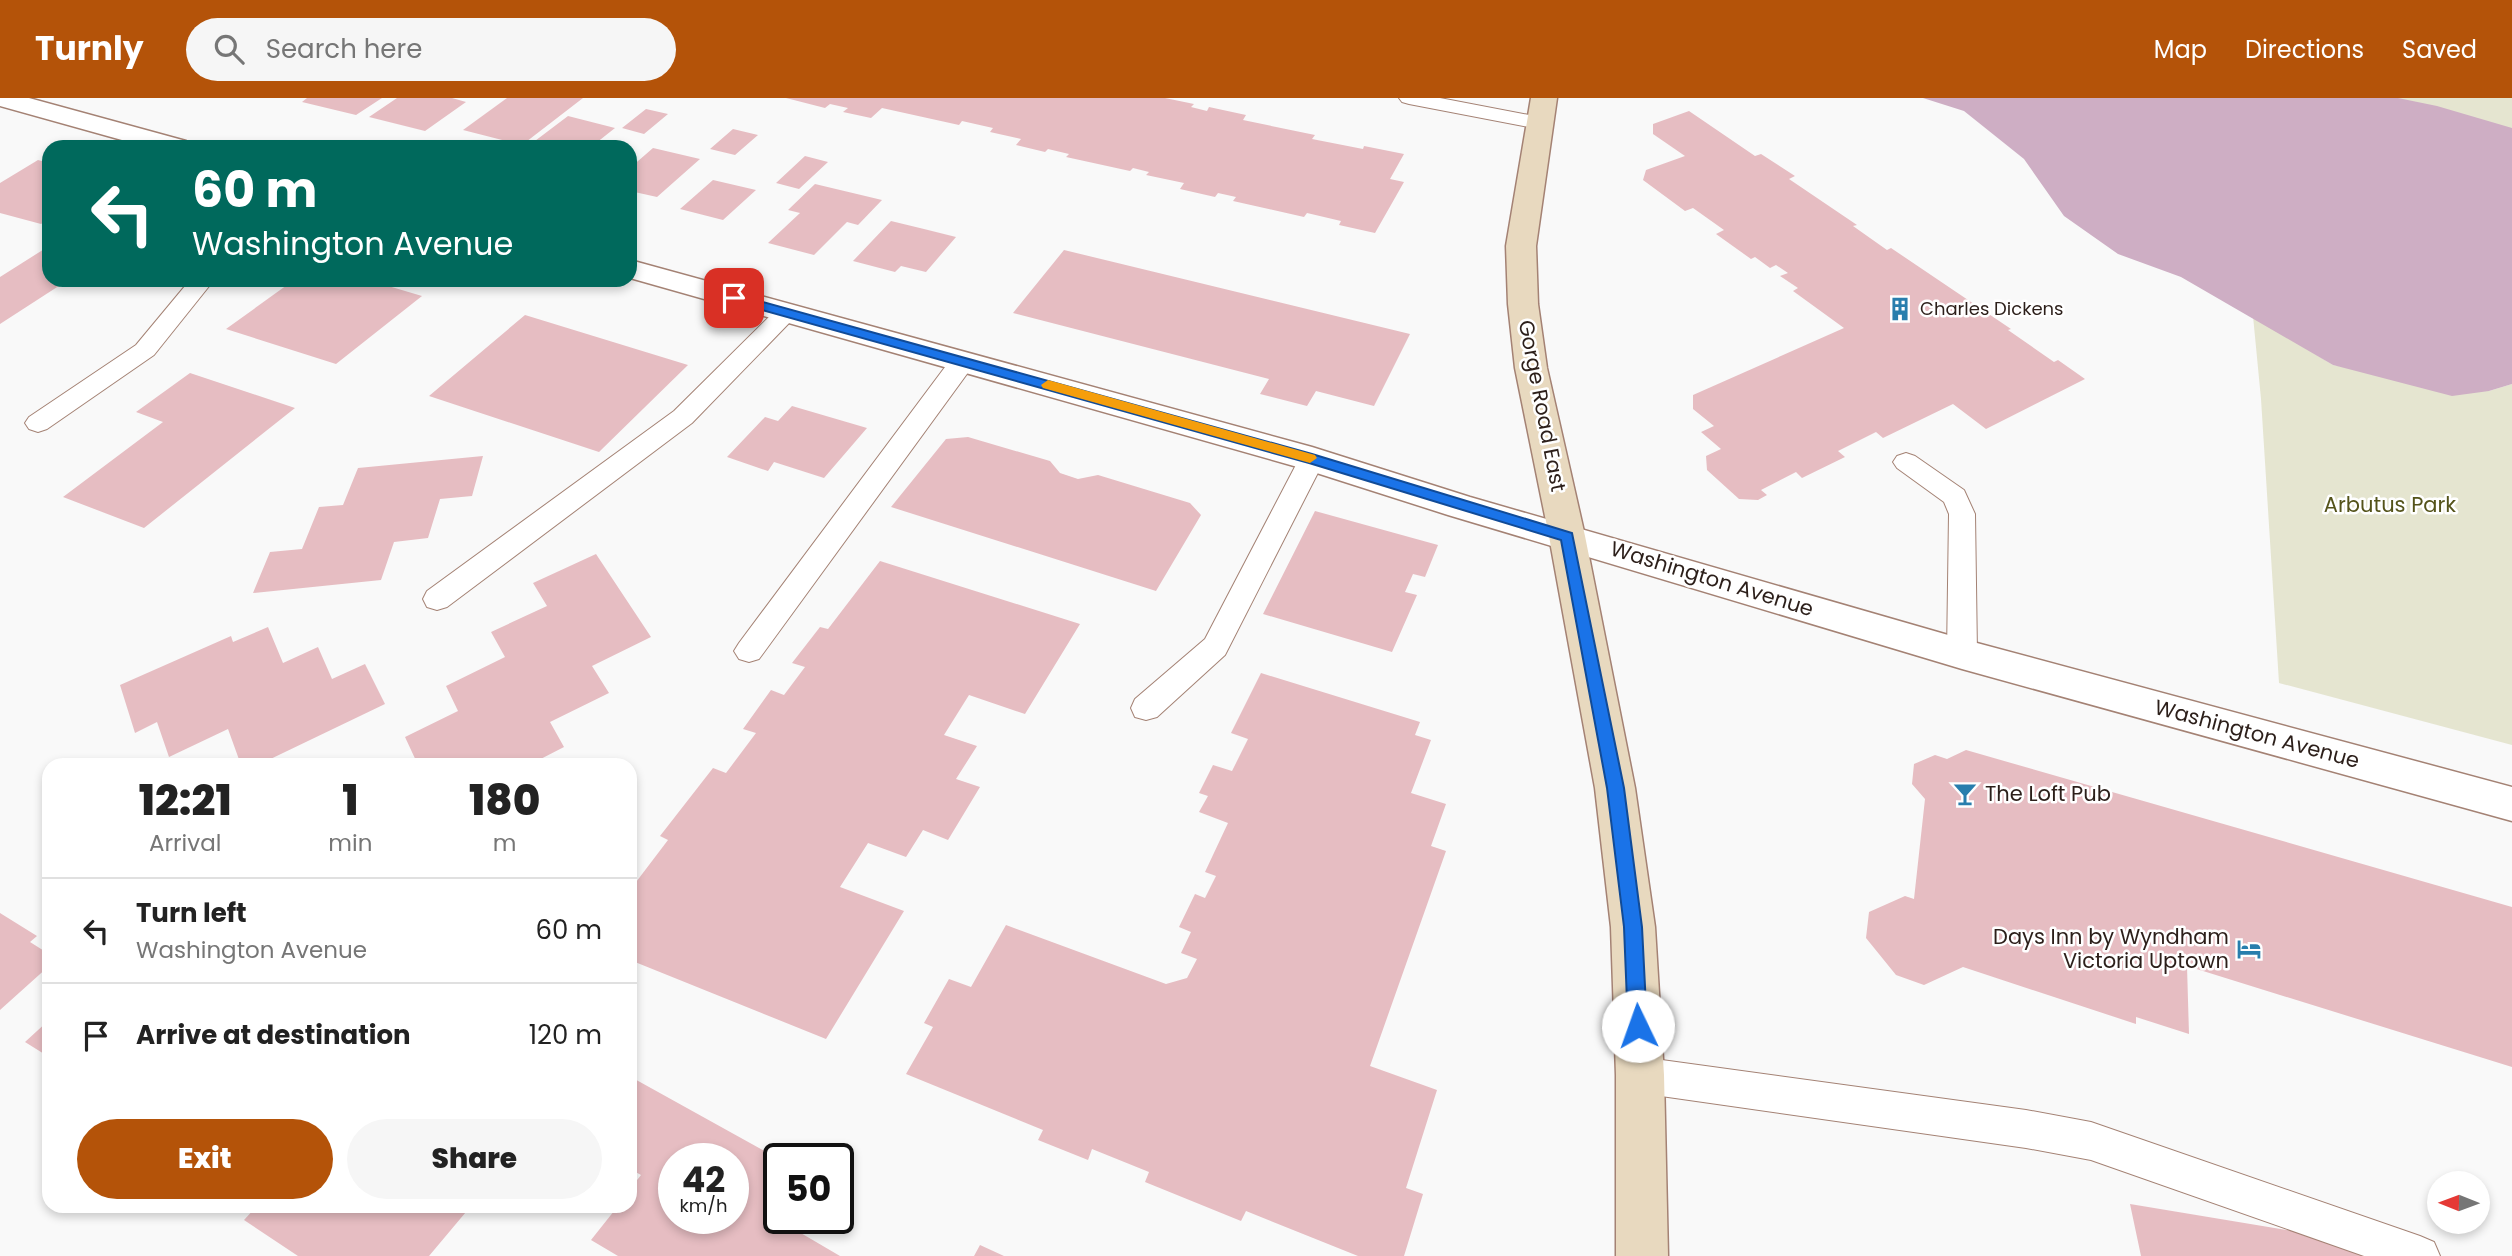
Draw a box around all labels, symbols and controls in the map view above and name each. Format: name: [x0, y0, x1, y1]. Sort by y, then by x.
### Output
search box: [186, 18, 676, 81]
text: Turnly: [35, 25, 144, 72]
icon: search: [210, 30, 248, 68]
text: Search here: [266, 31, 422, 67]
text: Map: [2154, 33, 2207, 66]
text: Directions: [2245, 33, 2364, 66]
text: Saved: [2402, 33, 2477, 66]
text: 60 m: [192, 156, 317, 224]
icon: left: [77, 168, 168, 259]
text: Washington Avenue: [192, 221, 513, 266]
pin: [704, 268, 764, 328]
icon: arrive: [715, 279, 753, 317]
building icon: Charles Dickens: [1886, 295, 1914, 323]
place label: Charles Dickens: [1920, 296, 2064, 321]
street label: Gorge Road East: [1512, 318, 1573, 494]
park label: Arbutus Park: [2324, 490, 2456, 519]
street label: Washington Avenue: [1607, 534, 1817, 623]
street label: Washington Avenue: [2152, 692, 2363, 775]
text: 12:21: [139, 771, 232, 830]
text: 1: [342, 771, 358, 830]
text: 180: [469, 771, 540, 830]
place label: The Loft Pub: [1985, 779, 2111, 808]
bar icon: The Loft Pub: [1951, 780, 1979, 808]
text: Arrival: [149, 827, 221, 859]
text: min: [328, 827, 372, 859]
text: m: [493, 827, 517, 859]
text: Turn left: [136, 895, 247, 931]
icon: left: [77, 912, 115, 950]
text: 60 m: [535, 912, 602, 948]
place label: Days Inn by Wyndham Victoria Uptown: [1993, 922, 2229, 975]
text: Washington Avenue: [136, 934, 367, 966]
hotel icon: Days Inn by Wyndham Victoria Uptown: [2235, 935, 2263, 963]
position arrow: [1601, 989, 1675, 1063]
icon: arrive: [77, 1017, 115, 1055]
text: Arrive at destination: [136, 1017, 411, 1053]
text: 120 m: [529, 1017, 602, 1053]
button: Exit: [77, 1119, 333, 1199]
button: Share: [347, 1119, 602, 1199]
speed limit sign: 50: [763, 1143, 854, 1234]
text: 42: [682, 1155, 725, 1204]
north arrow: [2427, 1171, 2490, 1234]
map controls: [2427, 1171, 2490, 1234]
text: km/h: [680, 1193, 727, 1218]

